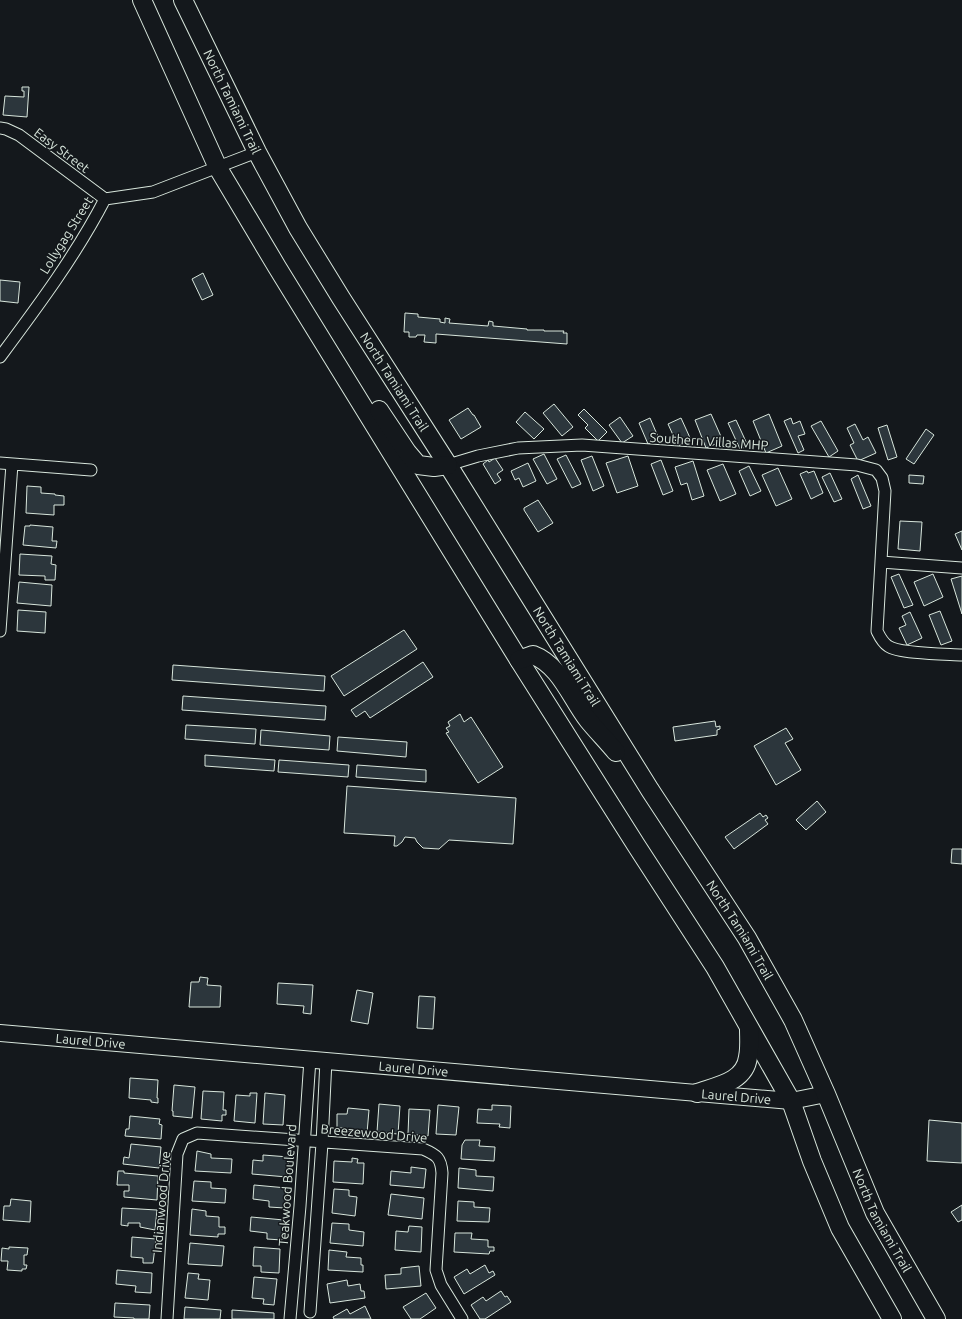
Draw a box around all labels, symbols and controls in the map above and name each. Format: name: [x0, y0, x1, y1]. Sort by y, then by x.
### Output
street label: North Tamiami Trail: [201, 47, 264, 157]
street label: Easy Street: [32, 125, 92, 175]
street label: Lollygag Street: [37, 194, 95, 276]
street label: North Tamiami Trail: [358, 330, 432, 434]
street label: Southern Villas MHP: [649, 430, 769, 452]
street label: North Tamiami Trail: [531, 604, 603, 709]
street label: North Tamiami Trail: [704, 878, 776, 983]
street label: Laurel Drive: [55, 1031, 126, 1051]
street label: Laurel Drive: [378, 1059, 449, 1079]
street label: Laurel Drive: [701, 1086, 772, 1106]
street label: Breezewood Drive: [320, 1121, 428, 1145]
street label: Teakwood Boulevard: [276, 1123, 298, 1247]
street label: Indianwood Drive: [150, 1150, 172, 1254]
street label: North Tamiami Trail: [850, 1167, 915, 1275]

